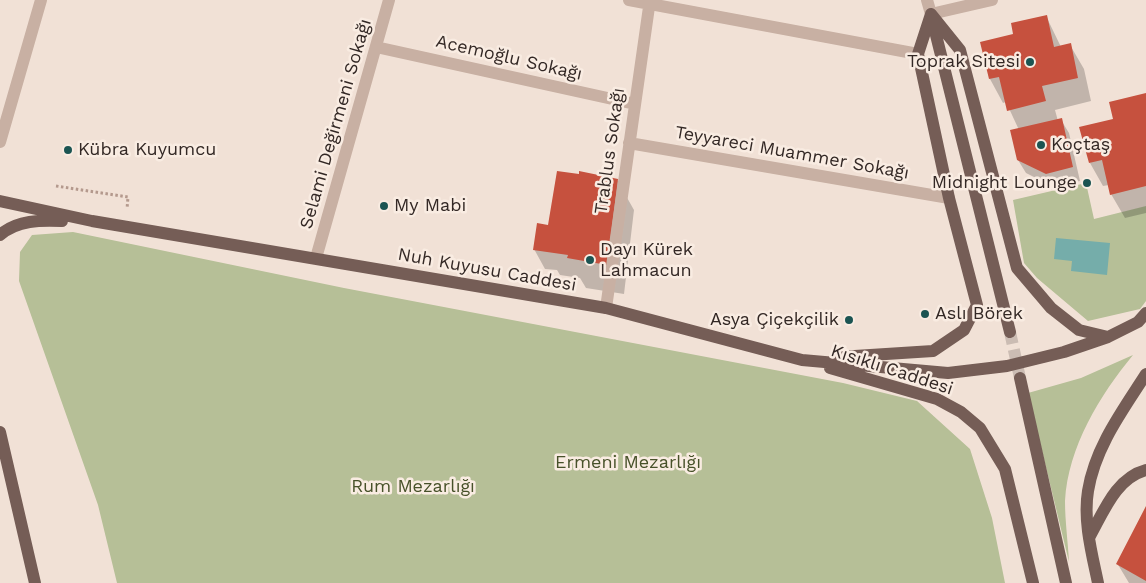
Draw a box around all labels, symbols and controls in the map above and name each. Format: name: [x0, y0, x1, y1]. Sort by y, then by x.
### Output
street label: Selami Değirmeni Sokağı: [296, 17, 376, 231]
street label: Acemoğlu Sokağı: [434, 31, 584, 85]
place label: Toprak Sitesi: [907, 51, 1020, 73]
marker: Toprak Sitesi: [1024, 56, 1036, 68]
street label: Trablus Sokağı: [590, 86, 630, 216]
street label: Teyyareci Muammer Sokağı: [673, 122, 911, 184]
place label: Koçtaş: [1051, 134, 1110, 156]
place label: Kübra Kuyumcu: [78, 139, 216, 161]
marker: Koçtaş: [1035, 139, 1047, 151]
marker: Kübra Kuyumcu: [62, 144, 74, 156]
place label: Midnight Lounge: [932, 172, 1077, 194]
marker: Midnight Lounge: [1081, 177, 1093, 189]
place label: My Mabi: [394, 195, 466, 217]
marker: My Mabi: [378, 200, 390, 212]
place label: Dayı Kürek Lahmacun: [600, 239, 693, 282]
street label: Nuh Kuyusu Caddesi: [396, 244, 578, 296]
marker: Dayı Kürek Lahmacun: [584, 254, 596, 266]
place label: Aslı Börek: [935, 303, 1023, 325]
marker: Aslı Börek: [919, 308, 931, 320]
place label: Asya Çiçekçilik: [710, 309, 839, 331]
marker: Asya Çiçekçilik: [843, 314, 855, 326]
street label: Kısıklı Caddesi: [828, 340, 956, 400]
park label: Ermeni Mezarlığı: [555, 452, 701, 474]
park label: Rum Mezarlığı: [351, 476, 475, 498]

